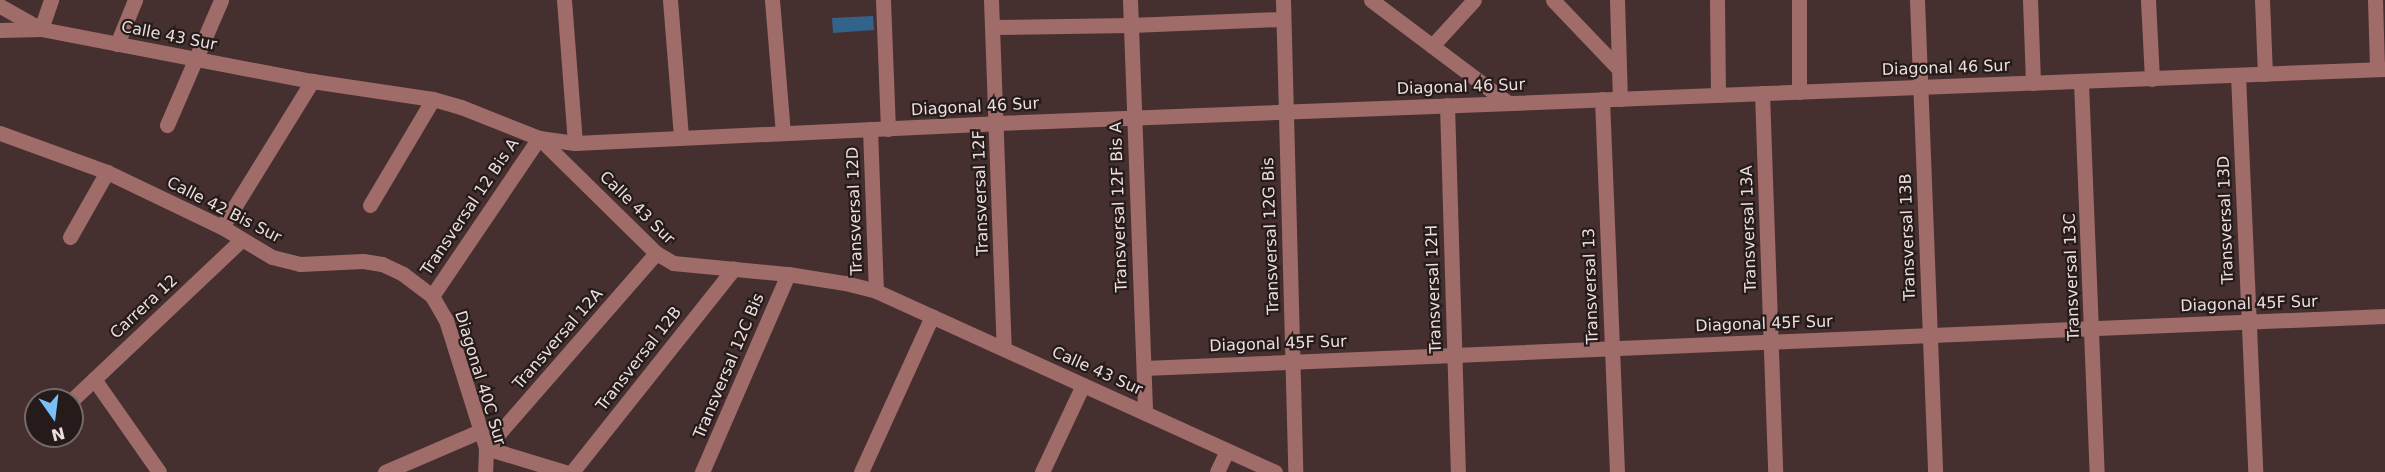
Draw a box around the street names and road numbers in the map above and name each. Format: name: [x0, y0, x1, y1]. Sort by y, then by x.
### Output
street label: Calle 43 Sur: [120, 17, 218, 55]
street label: Diagonal 46 Sur: [1882, 56, 2010, 80]
street label: Diagonal 46 Sur: [1397, 75, 1525, 99]
street label: Diagonal 46 Sur: [910, 94, 1040, 120]
street label: Transversal 12F Bis A: [1106, 122, 1132, 292]
street label: Transversal 12F: [969, 130, 993, 256]
street label: Transversal 12 Bis A: [417, 135, 523, 279]
street label: Transversal 12D: [843, 146, 867, 276]
street label: Transversal 13D: [2214, 155, 2238, 285]
street label: Transversal 12G Bis: [1259, 157, 1283, 315]
street label: Transversal 13A: [1737, 165, 1761, 293]
street label: Calle 43 Sur: [595, 167, 679, 249]
street label: Calle 42 Bis Sur: [164, 173, 284, 247]
street label: Transversal 13B: [1896, 173, 1920, 301]
street label: Transversal 13C: [2060, 213, 2084, 341]
street label: Transversal 12H: [1422, 225, 1446, 353]
street label: Transversal 13: [1579, 228, 1603, 344]
street label: Carrera 12: [106, 271, 182, 343]
street label: Transversal 12A: [509, 285, 607, 393]
street label: Transversal 12C Bis: [690, 290, 768, 442]
street label: Diagonal 45F Sur: [2180, 292, 2318, 316]
street label: Transversal 12B: [592, 303, 686, 415]
street label: Diagonal 40C Sur: [450, 308, 510, 448]
street label: Diagonal 45F Sur: [1695, 312, 1833, 336]
street label: Diagonal 45F Sur: [1209, 332, 1347, 356]
street label: Calle 43 Sur: [1049, 342, 1145, 400]

